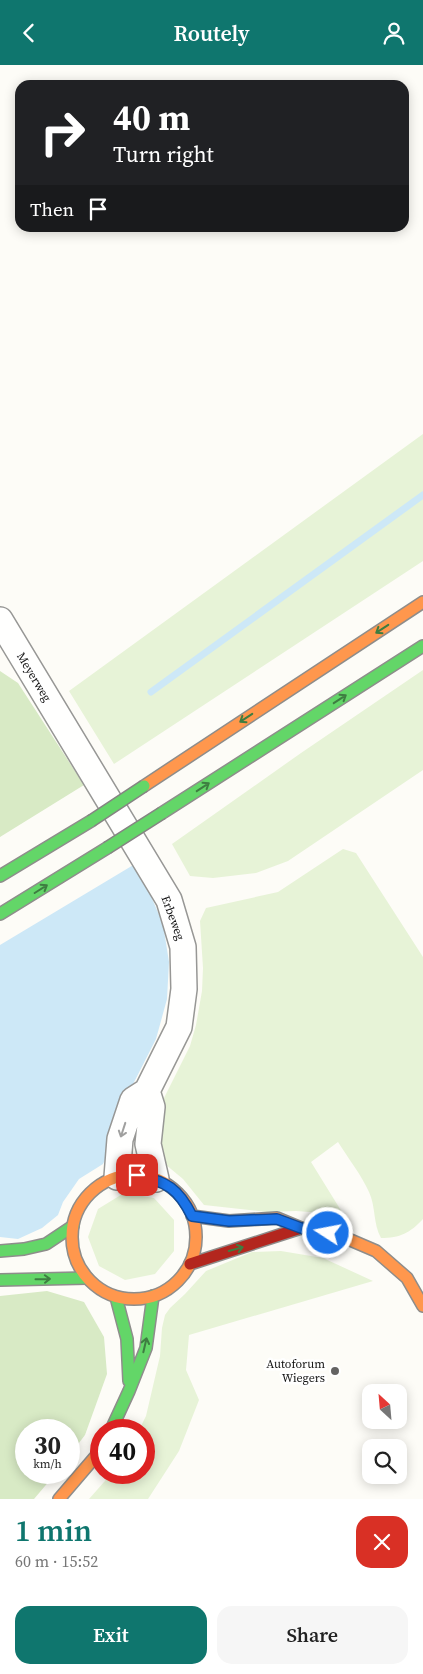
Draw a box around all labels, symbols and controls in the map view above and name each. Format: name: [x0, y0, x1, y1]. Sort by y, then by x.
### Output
text: Routely: [173, 18, 250, 48]
icon: back: [15, 19, 43, 47]
icon: person: [380, 19, 408, 47]
text: 40 m: [113, 94, 190, 142]
icon: right: [30, 100, 95, 165]
text: Turn right: [113, 139, 214, 169]
icon: arrive: [84, 195, 112, 223]
text: Then: [30, 196, 74, 222]
one-way arrow: [376, 624, 390, 634]
street label: Meyerweg: [13, 649, 55, 705]
one-way arrow: [333, 694, 347, 704]
one-way arrow: [240, 714, 254, 724]
one-way arrow: [196, 782, 210, 792]
one-way arrow: [34, 883, 48, 893]
street label: Erbeweg: [158, 893, 188, 943]
one-way arrow: [118, 1122, 127, 1137]
pin: [116, 1154, 158, 1196]
icon: arrive: [123, 1161, 151, 1189]
position arrow: [301, 1206, 353, 1258]
one-way arrow: [228, 1244, 244, 1254]
one-way arrow: [35, 1274, 51, 1283]
one-way arrow: [141, 1338, 150, 1354]
place label: Autoforum Wiegers: [266, 1356, 325, 1386]
marker: Autoforum Wiegers: [329, 1365, 341, 1377]
north arrow: [362, 1384, 408, 1429]
map controls: [362, 1384, 407, 1484]
speed limit sign: 40: [90, 1419, 155, 1484]
text: 30: [34, 1428, 61, 1462]
button: search: [362, 1439, 407, 1484]
text: km/h: [33, 1456, 62, 1472]
text: 1 min: [15, 1510, 92, 1551]
button: close: [356, 1516, 408, 1568]
text: 60 m · 15:52: [15, 1550, 98, 1572]
button: Exit: [15, 1606, 207, 1664]
button: Share: [217, 1606, 408, 1664]

